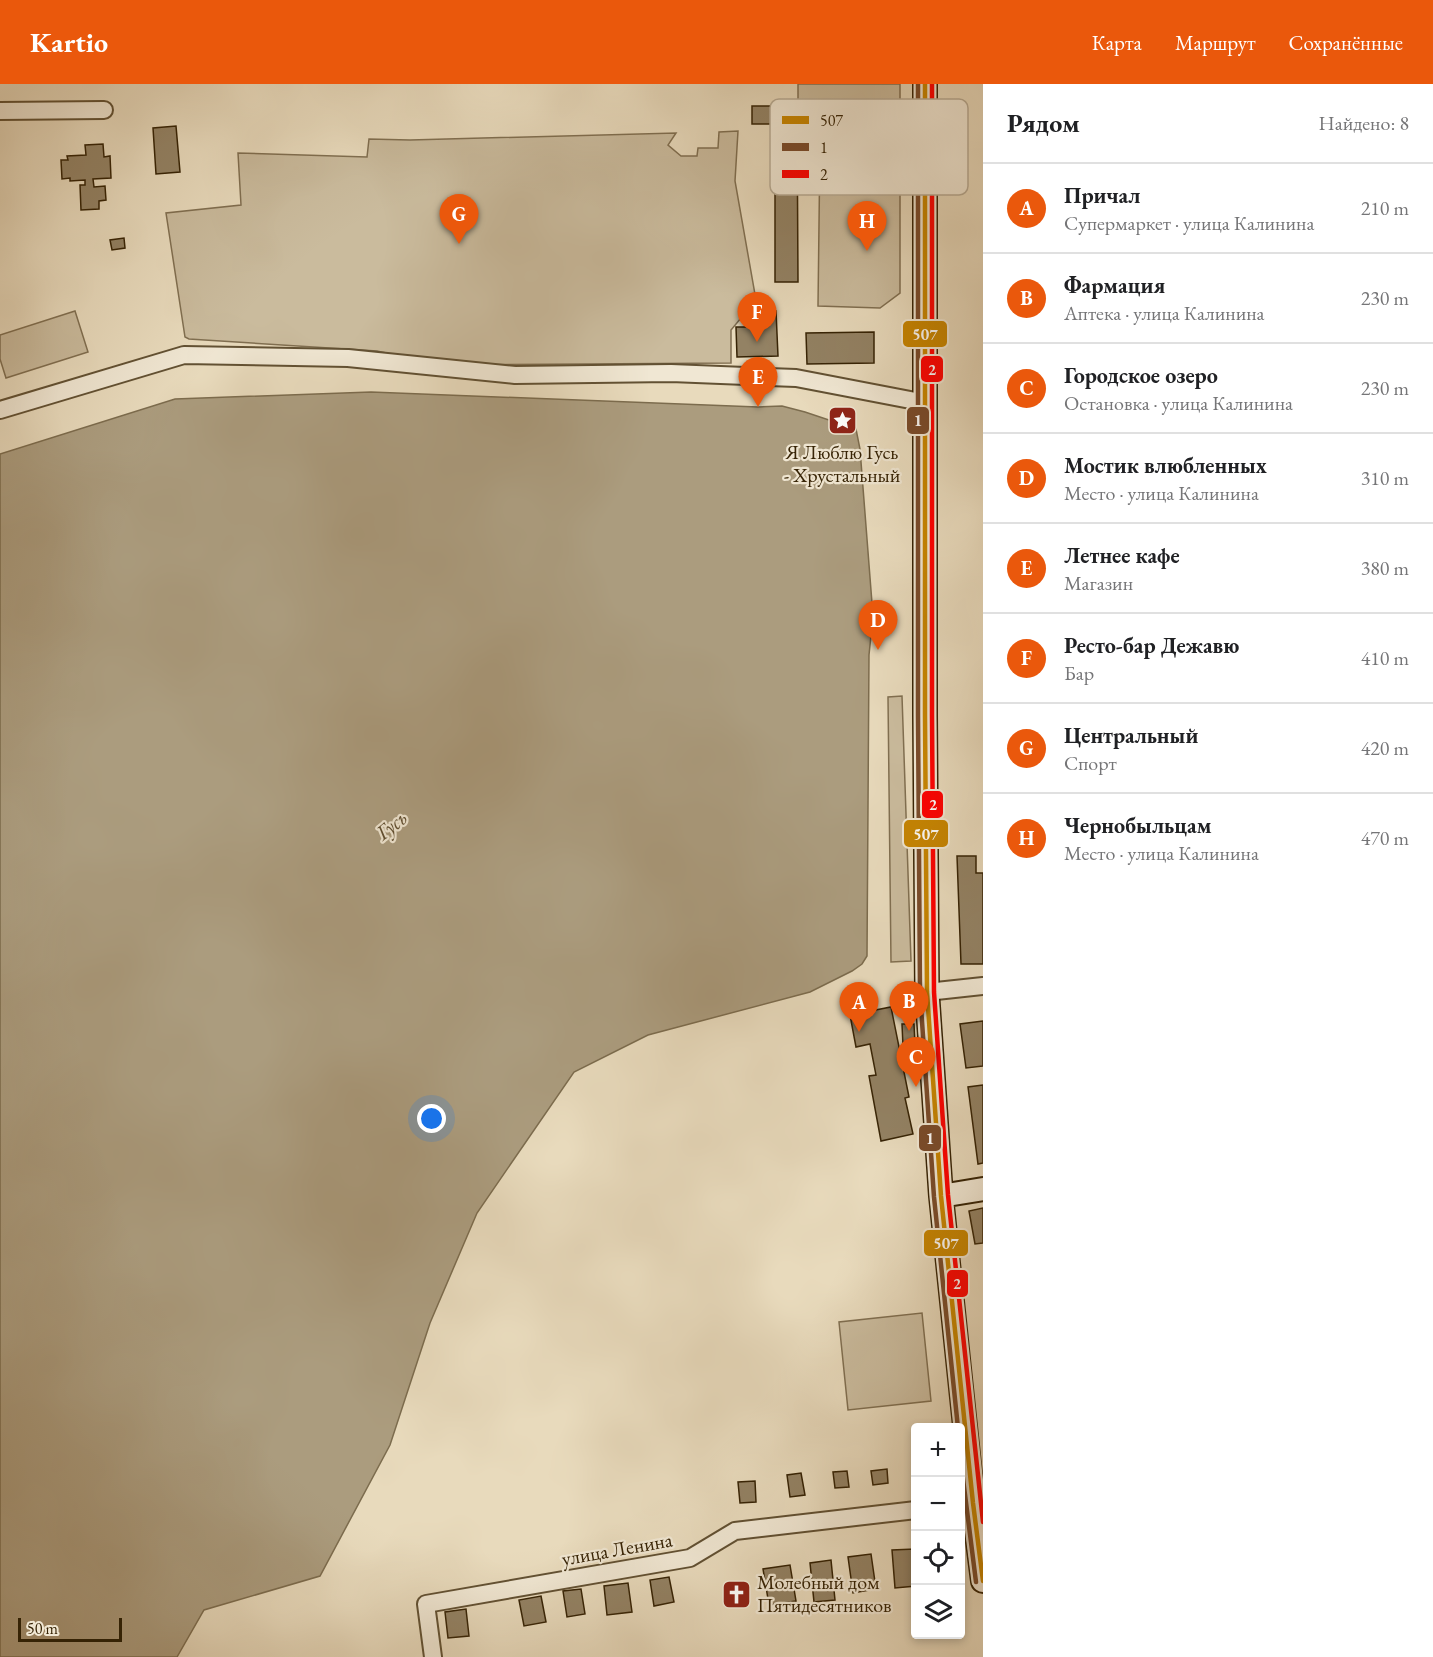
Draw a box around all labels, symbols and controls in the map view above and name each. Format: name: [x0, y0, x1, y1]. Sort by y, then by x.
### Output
text: Kartio: [30, 24, 108, 60]
text: Карта: [1092, 29, 1142, 56]
text: Маршрут: [1175, 29, 1256, 56]
text: Сохранённые: [1289, 29, 1403, 56]
legend: [770, 99, 968, 195]
text: Рядом: [1007, 106, 1080, 140]
text: 507: [820, 110, 843, 131]
text: Найдено: 8: [1318, 110, 1409, 136]
text: 1: [820, 137, 828, 158]
text: 2: [820, 164, 828, 185]
text: Причал: [1064, 181, 1140, 210]
pin: G: [440, 194, 478, 244]
text: A: [1019, 195, 1034, 221]
text: 210 m: [1361, 195, 1409, 221]
pin: H: [848, 202, 886, 251]
text: Супермаркет · улица Калинина: [1064, 210, 1314, 236]
text: Фармация: [1064, 271, 1165, 300]
text: B: [1020, 285, 1033, 311]
text: 230 m: [1361, 285, 1409, 311]
pin: F: [738, 292, 777, 342]
text: Аптека · улица Калинина: [1064, 300, 1265, 326]
line badge: 507: [902, 320, 948, 348]
text: 507: [912, 324, 938, 345]
line badge: 2: [920, 355, 944, 383]
pin: E: [738, 358, 777, 407]
text: 2: [928, 359, 937, 380]
text: Городское озеро: [1064, 361, 1218, 390]
text: C: [1019, 375, 1034, 401]
text: 230 m: [1361, 375, 1409, 401]
text: Остановка · улица Калинина: [1064, 390, 1293, 416]
place icon: Я Люблю Гусь - Хрустальный: [826, 405, 858, 437]
line badge: 1: [906, 406, 930, 435]
text: 1: [914, 410, 922, 431]
place label: Я Люблю Гусь - Хрустальный: [784, 439, 901, 488]
text: Мостик влюбленных: [1064, 451, 1267, 480]
text: D: [1019, 465, 1034, 491]
text: 310 m: [1361, 465, 1409, 491]
text: Место · улица Калинина: [1064, 480, 1259, 506]
text: Летнее кафе: [1064, 541, 1180, 570]
text: E: [1021, 555, 1032, 581]
text: 380 m: [1361, 555, 1409, 581]
text: Магазин: [1064, 570, 1133, 596]
pin: D: [858, 600, 898, 650]
text: Ресто-бар Дежавю: [1064, 631, 1239, 660]
text: F: [1021, 645, 1032, 671]
text: 410 m: [1361, 645, 1409, 671]
text: Бар: [1064, 660, 1094, 686]
text: Центральный: [1064, 721, 1198, 750]
text: G: [1019, 735, 1034, 761]
text: 420 m: [1361, 735, 1409, 761]
text: Спорт: [1064, 750, 1117, 776]
line badge: 2: [921, 790, 944, 819]
text: 2: [929, 794, 938, 815]
water label: Гусь: [369, 804, 413, 847]
text: Чернобыльцам: [1064, 811, 1211, 840]
line badge: 507: [903, 819, 949, 848]
text: 507: [913, 824, 939, 845]
text: H: [1018, 825, 1035, 851]
text: 470 m: [1361, 825, 1409, 851]
text: Место · улица Калинина: [1064, 840, 1259, 866]
pin: A: [840, 982, 878, 1032]
pin: B: [890, 982, 928, 1031]
pin: C: [896, 1038, 936, 1087]
your location: [417, 1104, 446, 1133]
line badge: 1: [918, 1124, 942, 1152]
text: 1: [926, 1128, 934, 1149]
line badge: 507: [923, 1229, 969, 1257]
text: 507: [933, 1233, 959, 1254]
line badge: 2: [946, 1269, 969, 1298]
text: 2: [953, 1273, 962, 1294]
map controls: [911, 1423, 965, 1639]
button: +: [911, 1423, 965, 1477]
button: −: [911, 1477, 965, 1531]
street label: улица Ленина: [560, 1526, 674, 1572]
button: locate: [911, 1531, 965, 1585]
place label: Молебный дом Пятидесятников: [757, 1569, 892, 1618]
church icon: Молебный дом Пятидесятников: [720, 1578, 752, 1610]
button: layers: [911, 1585, 965, 1639]
scale bar: [18, 1615, 122, 1642]
text: 50 m: [27, 1618, 58, 1639]

